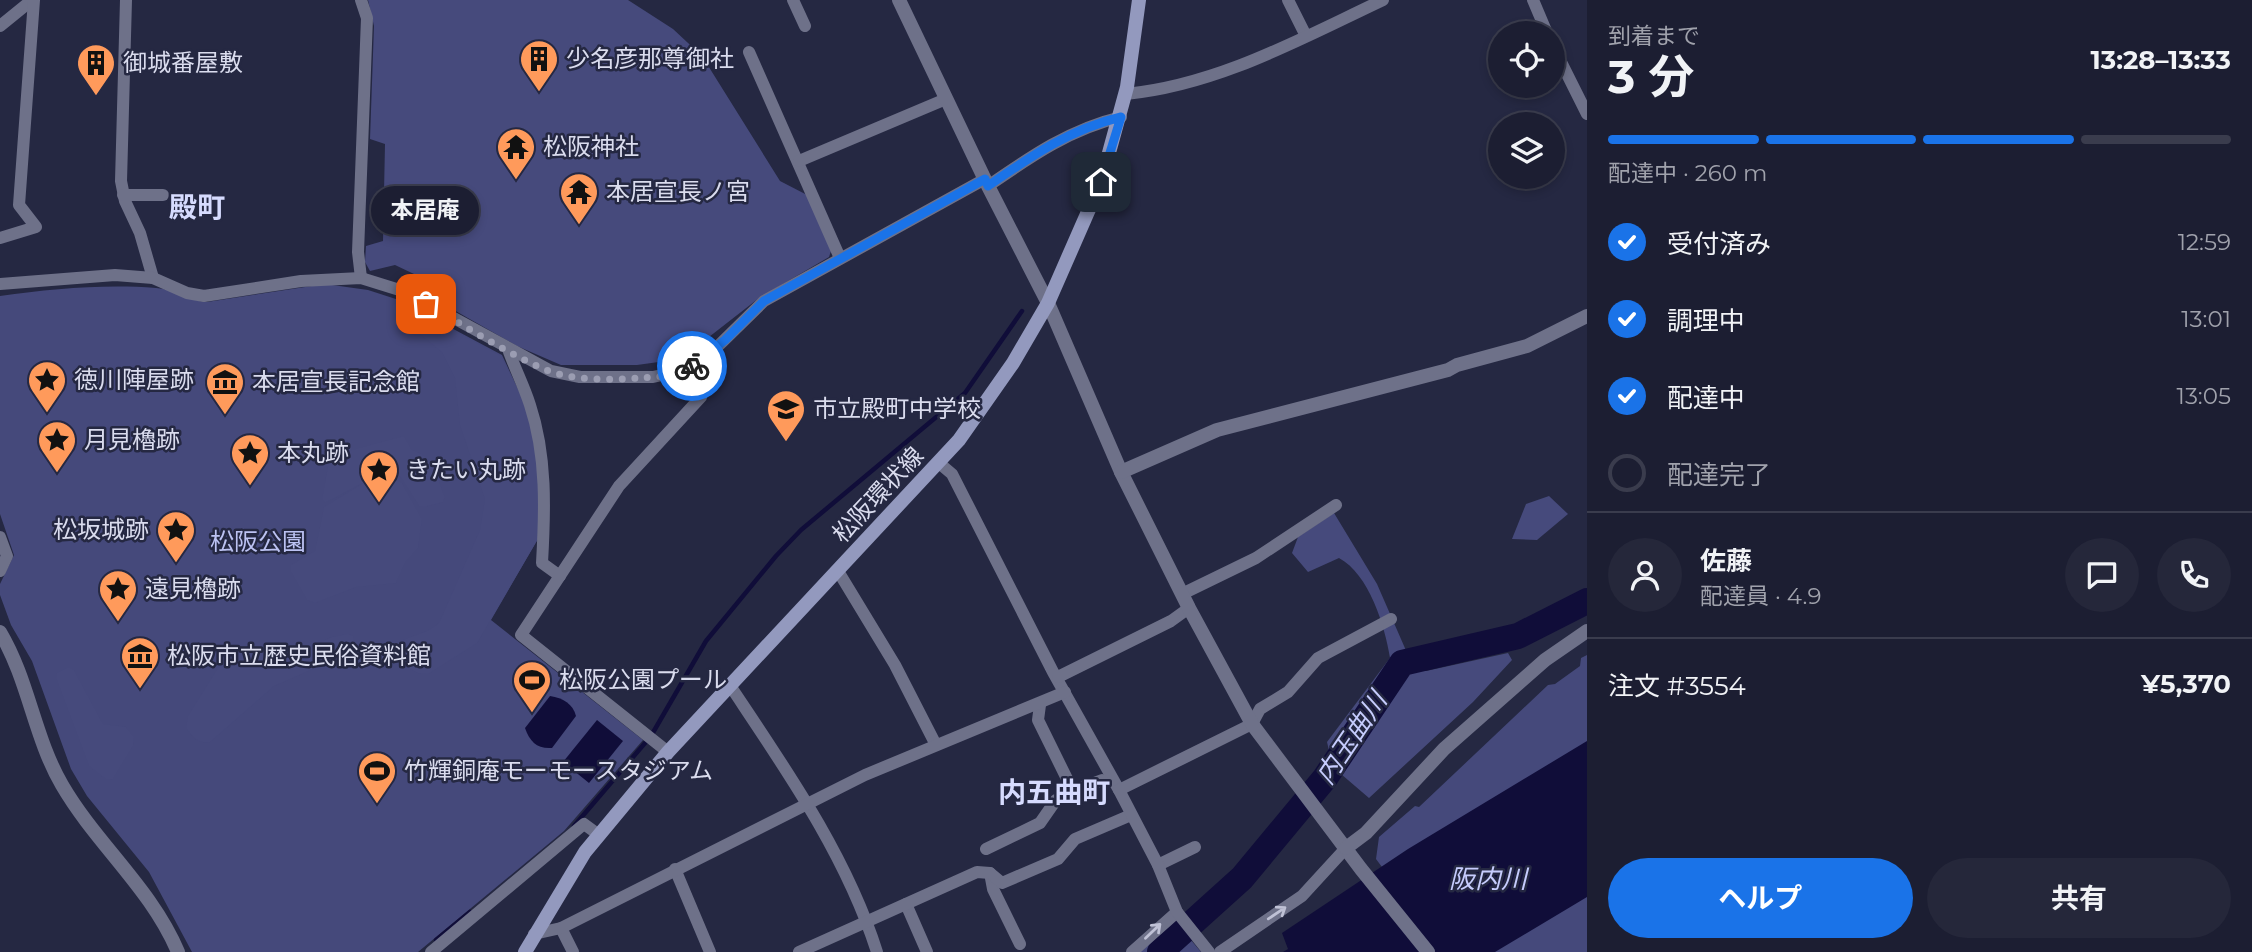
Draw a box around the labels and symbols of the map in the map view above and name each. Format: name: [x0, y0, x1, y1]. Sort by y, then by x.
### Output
building icon: 少名彦那尊御社: [518, 38, 560, 93]
building icon: 御城番屋敷: [75, 42, 117, 97]
place label: 少名彦那尊御社: [566, 44, 734, 73]
place label: 御城番屋敷: [123, 48, 243, 77]
temple icon: 松阪神社: [495, 126, 537, 181]
place label: 松阪神社: [543, 132, 639, 161]
pin: [1071, 152, 1131, 212]
temple icon: 本居宣長ノ宮: [558, 171, 600, 226]
place label: 本居宣長ノ宮: [606, 177, 750, 206]
callout: 本居庵: [372, 185, 480, 234]
district label: 殿町: [169, 190, 225, 224]
pin: [396, 274, 456, 334]
courier: [657, 331, 727, 401]
place icon: 徳川陣屋跡: [26, 359, 68, 414]
museum icon: 本居宣長記念館: [204, 361, 246, 416]
place label: 徳川陣屋跡: [74, 365, 194, 394]
place label: 本居宣長記念館: [252, 367, 420, 396]
school or university icon: 市立殿町中学校: [765, 388, 807, 443]
place label: 市立殿町中学校: [813, 394, 981, 423]
place icon: 月見櫓跡: [36, 419, 78, 474]
place label: 月見櫓跡: [84, 425, 180, 454]
place icon: 本丸跡: [229, 432, 271, 487]
place label: 本丸跡: [277, 438, 349, 467]
street label: 松阪環状線: [826, 441, 929, 548]
place icon: きたい丸跡: [358, 449, 400, 504]
place label: きたい丸跡: [406, 455, 526, 484]
place icon: 松坂城跡: [155, 509, 197, 564]
place label: 松坂城跡: [53, 515, 149, 544]
park label: 松阪公園: [210, 527, 306, 556]
place icon: 遠見櫓跡: [97, 568, 139, 623]
place label: 遠見櫓跡: [145, 574, 241, 603]
museum icon: 松阪市立歴史民俗資料館: [119, 635, 161, 690]
place label: 松阪市立歴史民俗資料館: [167, 641, 431, 670]
sports icon: 松阪公園プール: [511, 659, 553, 714]
place label: 松阪公園プール: [559, 665, 727, 694]
water label: 内玉曲川: [1309, 683, 1395, 790]
sports icon: 竹輝銅庵モーモースタジアム: [356, 750, 398, 805]
place label: 竹輝銅庵モーモースタジアム: [404, 756, 713, 785]
district label: 内五曲町: [998, 775, 1110, 809]
water label: 阪内川: [1449, 863, 1530, 895]
one-way arrow: [1266, 906, 1286, 920]
one-way arrow: [1145, 923, 1162, 940]

